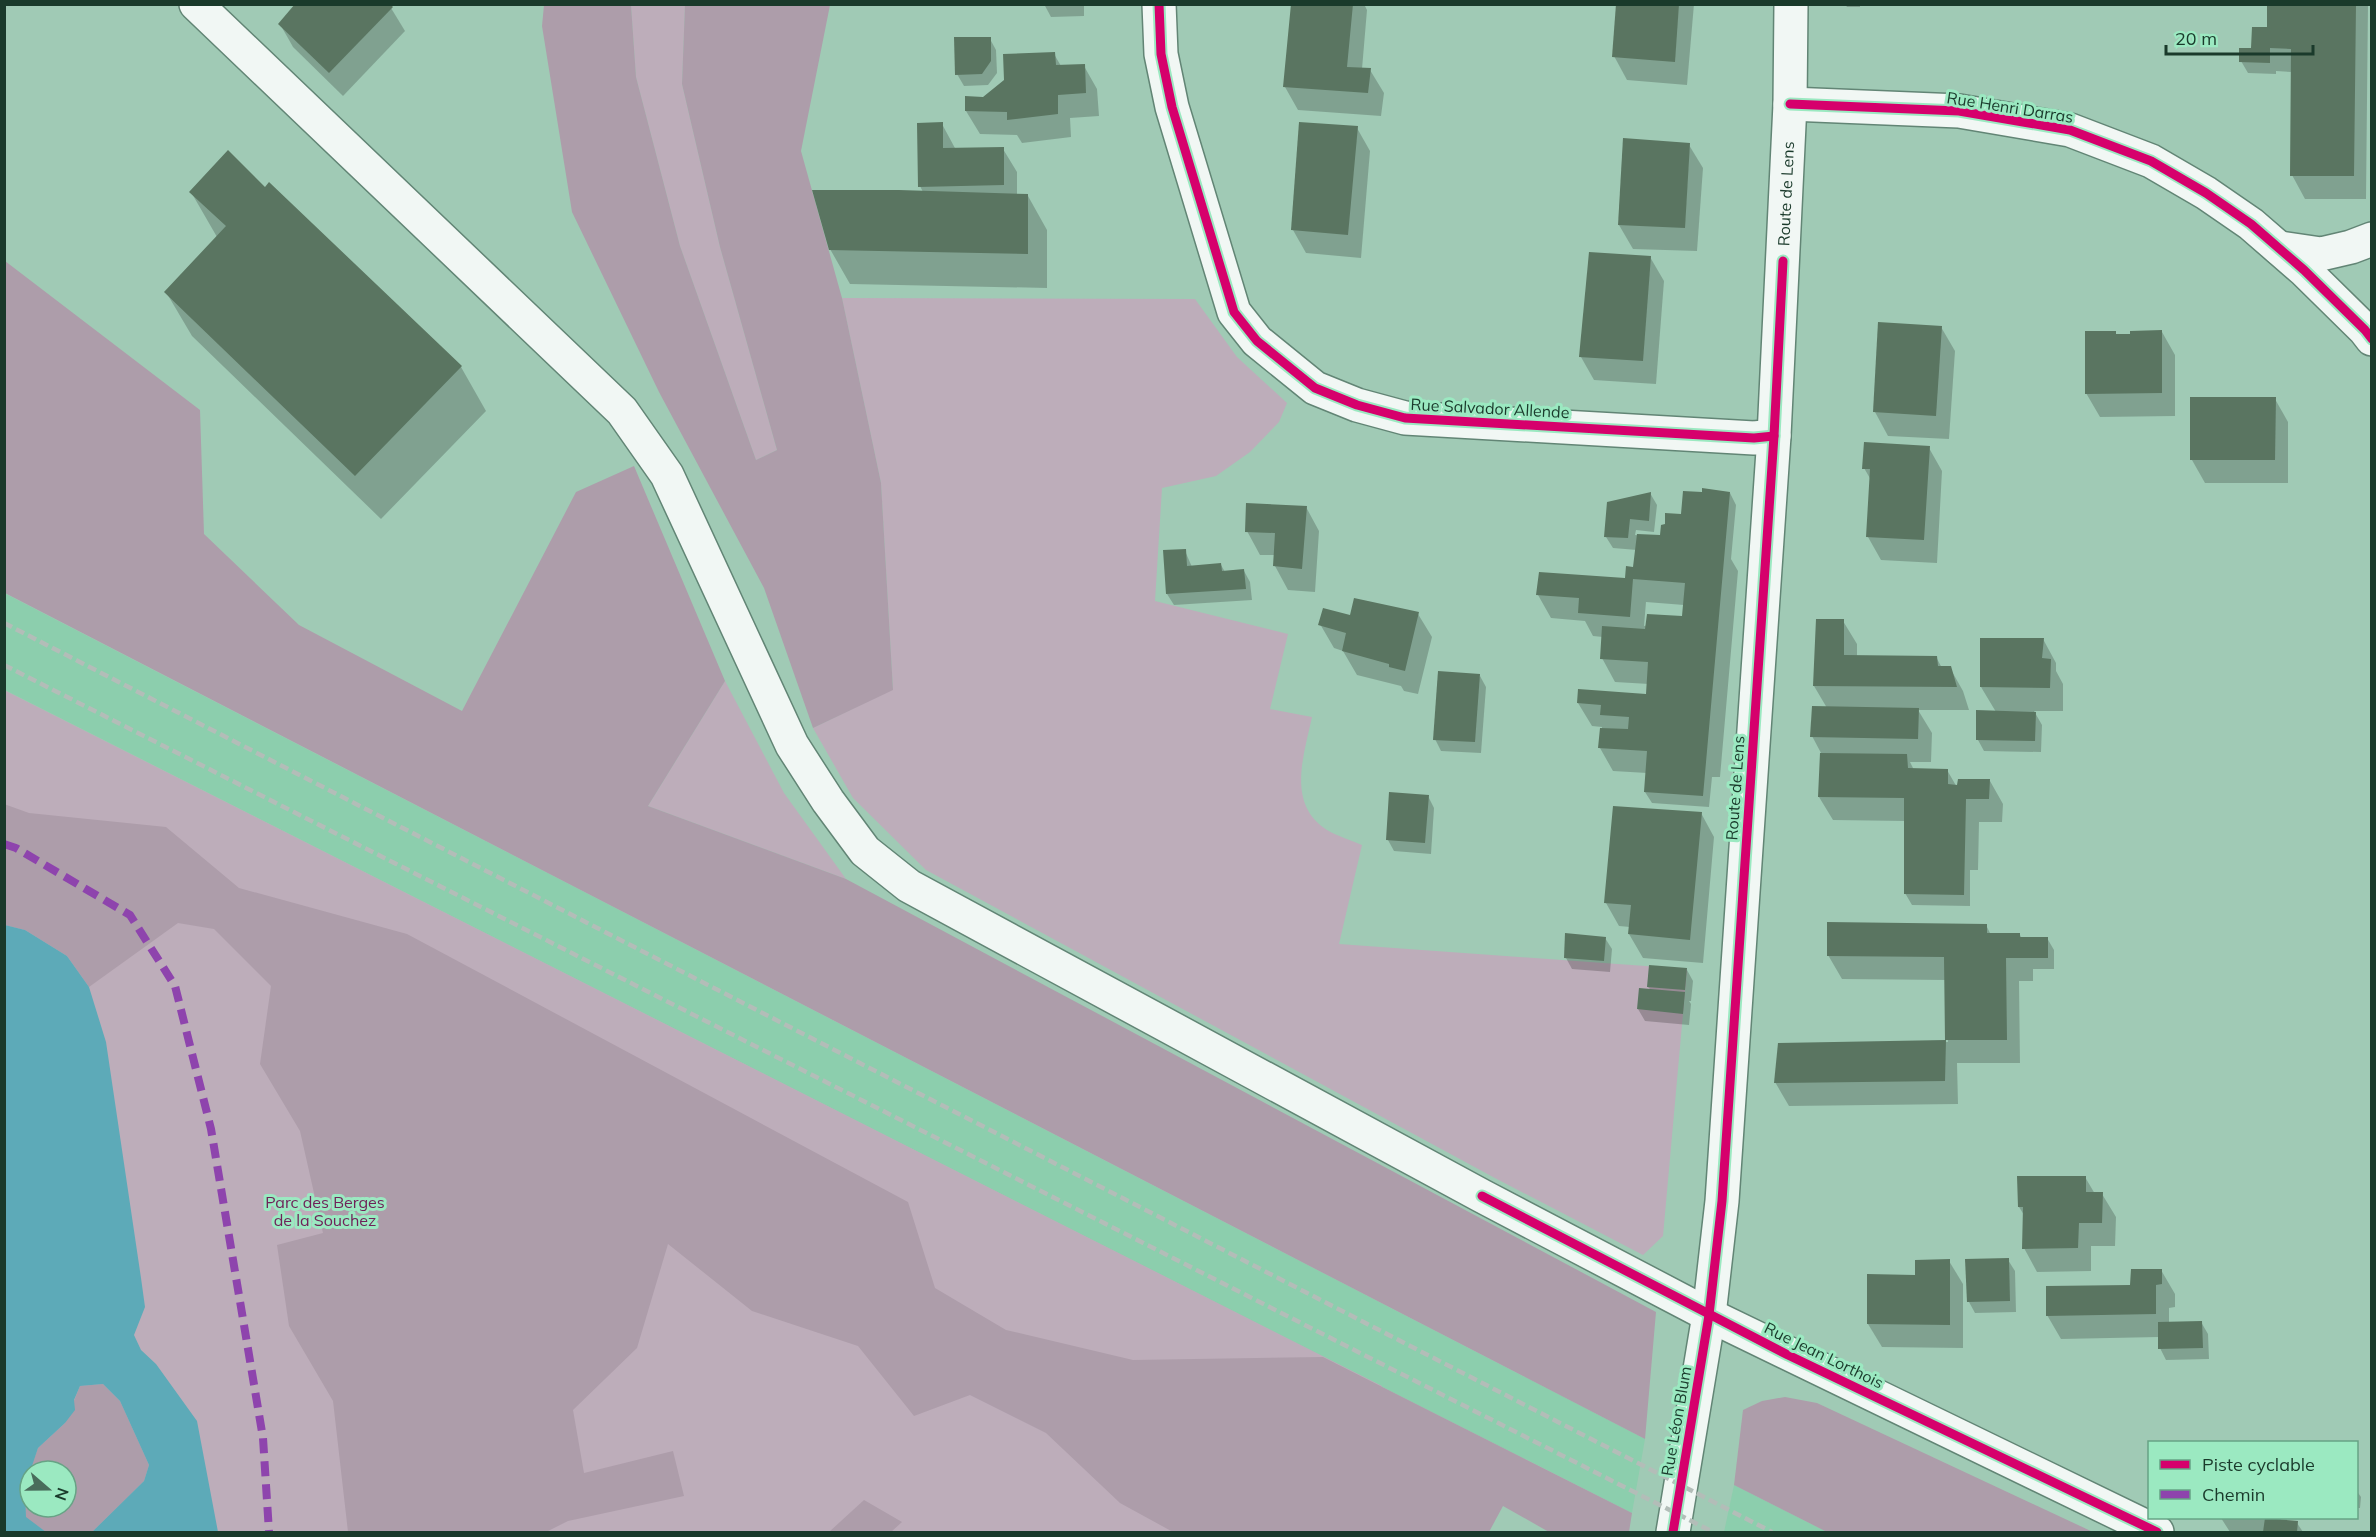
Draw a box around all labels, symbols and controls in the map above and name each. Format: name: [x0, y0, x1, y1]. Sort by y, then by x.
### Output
scale bar: [2166, 18, 2313, 56]
text: 20 m: [2175, 27, 2217, 50]
street label: Rue Henri Darras: [1945, 87, 2075, 127]
street label: Route de Lens: [1773, 141, 1798, 247]
street label: Rue Salvador Allende: [1410, 394, 1570, 422]
street label: Route de Lens: [1721, 735, 1749, 841]
park label: Parc des Berges de la Souchez: [265, 1192, 385, 1230]
street label: Rue Jean Lorthois: [1761, 1317, 1887, 1393]
street label: Rue Léon Blum: [1656, 1365, 1696, 1477]
legend: [2148, 1441, 2358, 1519]
text: Piste cyclable: [2202, 1453, 2315, 1476]
north arrow: [18, 1459, 78, 1519]
text: Chemin: [2202, 1483, 2265, 1506]
text: N: [51, 1485, 74, 1503]

